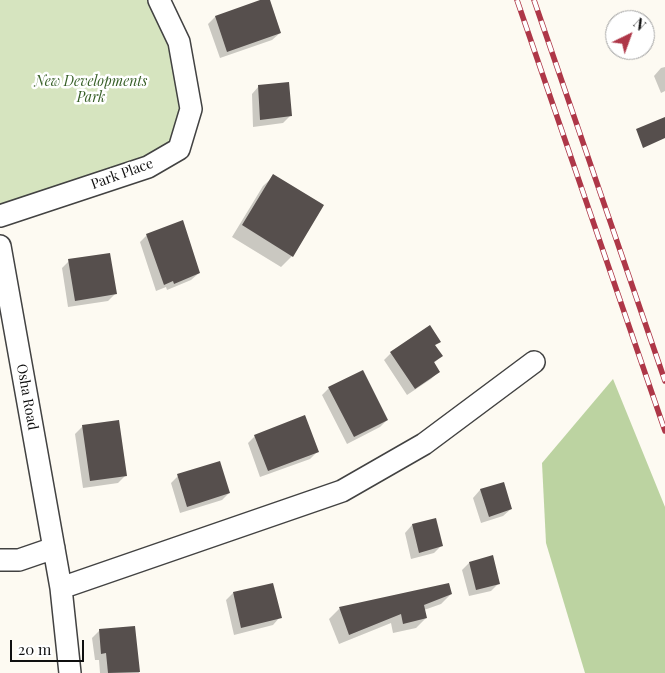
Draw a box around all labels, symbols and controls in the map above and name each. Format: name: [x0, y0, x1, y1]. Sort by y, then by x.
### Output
north arrow: [605, 10, 655, 60]
text: N: [630, 14, 650, 35]
park label: New Developments Park: [35, 74, 147, 106]
street label: Park Place: [89, 155, 155, 193]
street label: Osha Road: [13, 362, 41, 432]
scale bar: [12, 630, 86, 662]
text: 20 m: [18, 639, 51, 659]

